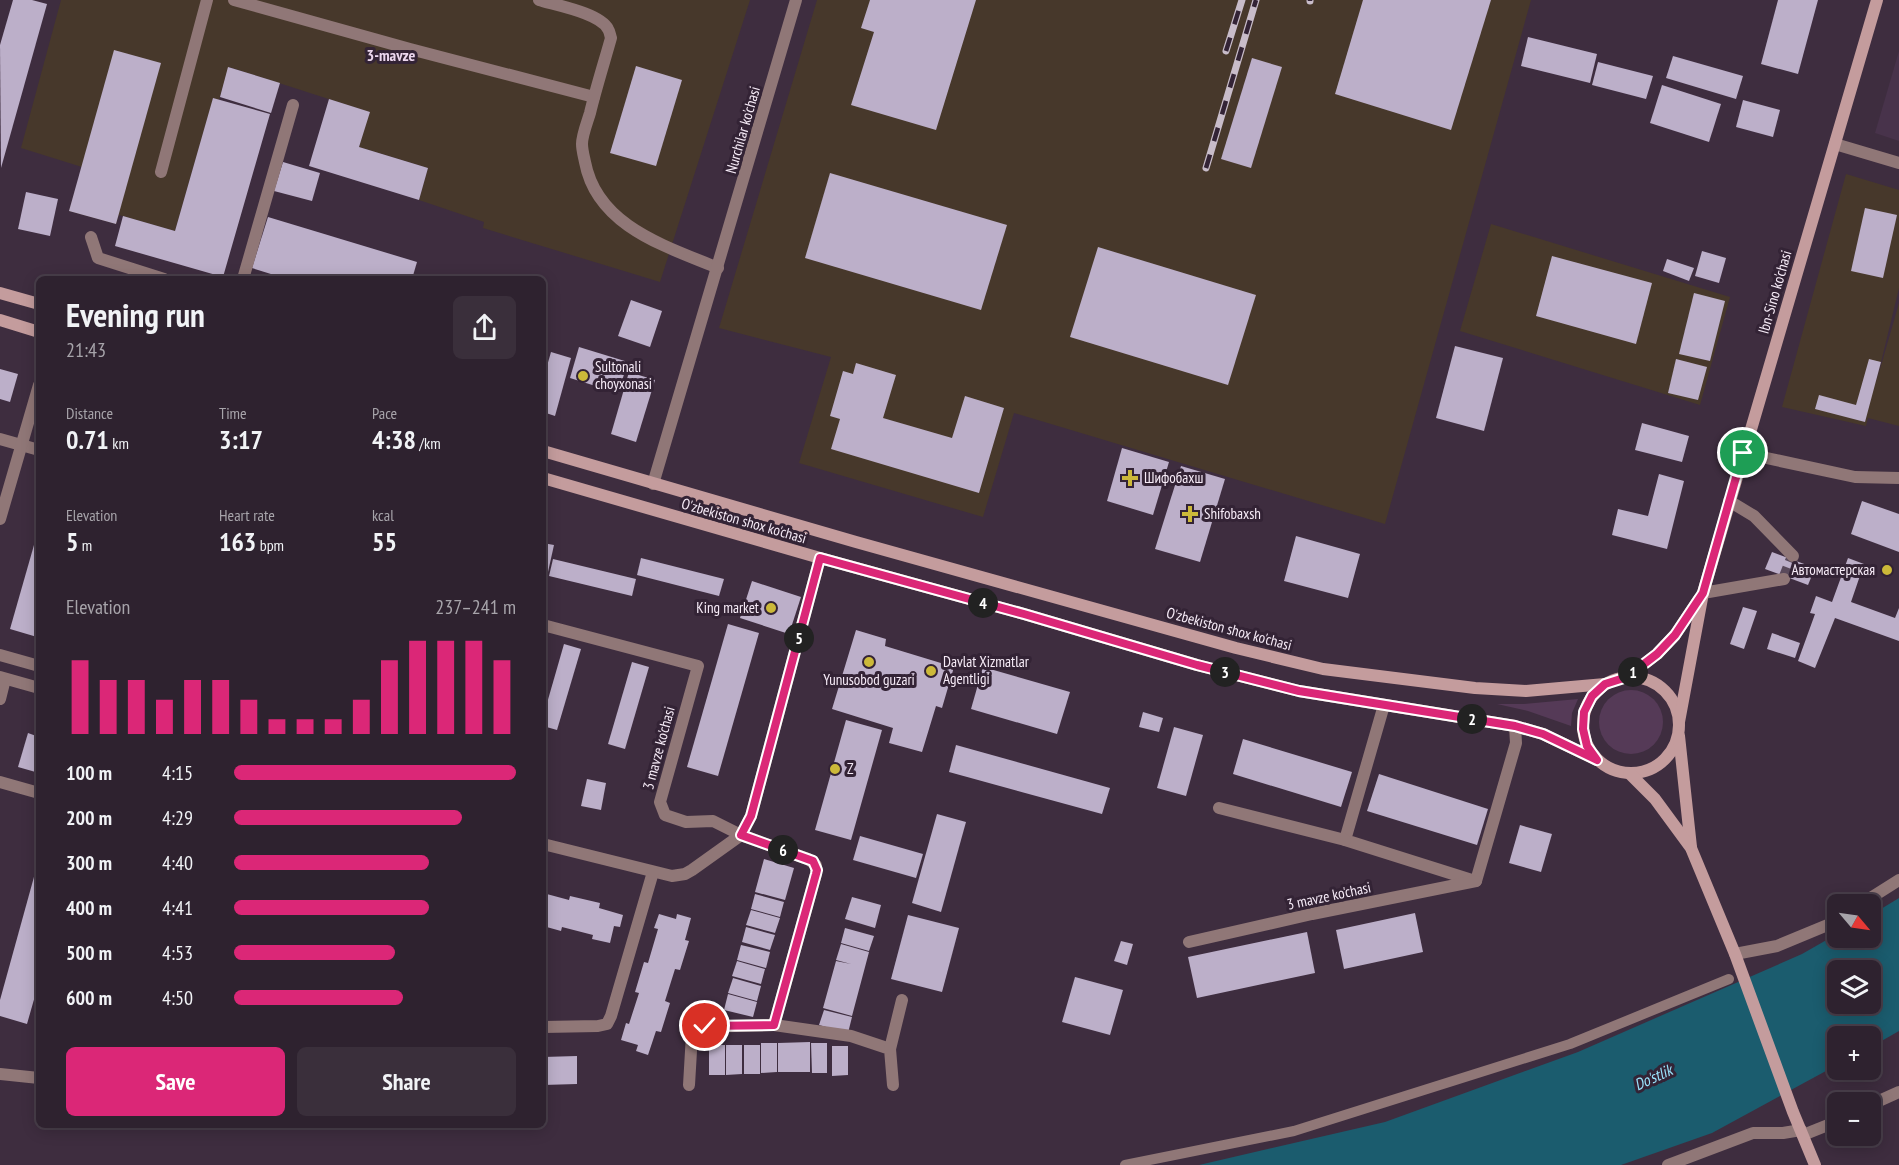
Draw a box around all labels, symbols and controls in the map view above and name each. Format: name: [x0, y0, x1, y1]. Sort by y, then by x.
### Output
district label: 3-mavze: [367, 45, 416, 65]
street label: Nurchilar ko'chasi: [721, 84, 764, 176]
street label: Ibn-Sino ko'chasi: [1754, 248, 1796, 336]
text: Evening run: [66, 293, 205, 336]
button: share: [453, 296, 516, 359]
text: 21:43: [66, 337, 106, 363]
place label: Sultonali choyxonasi: [595, 357, 652, 393]
marker: Sultonali choyxonasi: [576, 369, 590, 383]
text: Distance: [66, 403, 113, 423]
text: Time: [219, 403, 247, 423]
text: Pace: [372, 403, 397, 423]
text: 0.71: [66, 423, 109, 456]
text: 3:17: [219, 423, 263, 456]
text: 4:38: [372, 423, 416, 456]
pin: [1717, 427, 1768, 478]
text: km: [109, 433, 129, 453]
text: /km: [416, 433, 441, 453]
icon: arrive: [1726, 436, 1759, 469]
place label: Шифобахш: [1144, 468, 1203, 487]
marker: Шифобахш: [1121, 469, 1139, 487]
street label: O'zbekiston shox ko'chasi: [679, 494, 809, 547]
place label: Shifobaxsh: [1204, 504, 1261, 523]
text: Elevation: [66, 505, 117, 525]
text: Heart rate: [219, 505, 275, 525]
text: kcal: [372, 505, 394, 525]
marker: Shifobaxsh: [1181, 505, 1199, 523]
text: 5: [66, 525, 78, 558]
text: 163: [219, 525, 256, 558]
text: 55: [372, 525, 397, 558]
text: m: [78, 535, 92, 555]
text: bpm: [256, 535, 284, 555]
place label: Автомастерская: [1791, 560, 1875, 579]
marker: Автомастерская: [1880, 563, 1894, 577]
pin: 4: [968, 588, 998, 618]
text: 4: [979, 593, 987, 613]
text: Elevation: [66, 594, 130, 620]
text: 237–241 m: [435, 594, 516, 620]
place label: King market: [696, 598, 759, 617]
marker: King market: [764, 601, 778, 615]
street label: O'zbekiston shox ko'chasi: [1164, 603, 1294, 654]
pin: 5: [784, 623, 814, 653]
text: 5: [795, 628, 803, 648]
place label: Davlat Xizmatlar Agentligi: [943, 652, 1030, 688]
marker: Yunusobod guzari: [862, 655, 876, 669]
pin: 3: [1210, 657, 1240, 687]
pin: 1: [1618, 657, 1648, 687]
text: 3: [1221, 662, 1229, 682]
text: 1: [1629, 662, 1637, 682]
marker: Davlat Xizmatlar Agentligi: [924, 664, 938, 678]
place label: Yunusobod guzari: [823, 670, 915, 689]
street label: 3 mavze ko'chasi: [638, 704, 679, 791]
pin: 2: [1457, 704, 1487, 734]
text: 2: [1468, 709, 1476, 729]
place label: Z: [847, 759, 854, 778]
text: 100 m: [66, 760, 112, 786]
text: 4:15: [162, 760, 193, 786]
marker: Z: [828, 762, 842, 776]
text: 200 m: [66, 805, 112, 831]
text: 4:29: [162, 805, 193, 831]
pin: 6: [768, 835, 798, 865]
text: 6: [779, 840, 787, 860]
text: 300 m: [66, 850, 112, 876]
text: 4:40: [162, 850, 193, 876]
street label: 3 mavze ko'chasi: [1285, 877, 1373, 914]
north arrow: [1827, 894, 1881, 948]
map controls: [1827, 894, 1881, 1146]
text: 400 m: [66, 895, 112, 921]
text: 4:41: [162, 895, 193, 921]
text: 500 m: [66, 940, 112, 966]
text: 4:53: [162, 940, 193, 966]
button: layers: [1827, 960, 1881, 1014]
text: 600 m: [66, 985, 112, 1011]
text: 4:50: [162, 985, 193, 1011]
pin: [679, 1000, 730, 1051]
icon: check: [688, 1009, 721, 1042]
button: +: [1827, 1026, 1881, 1080]
button: Save: [66, 1047, 285, 1116]
button: Share: [297, 1047, 516, 1116]
water label: Do'stlik: [1631, 1059, 1677, 1094]
button: −: [1827, 1092, 1881, 1146]

